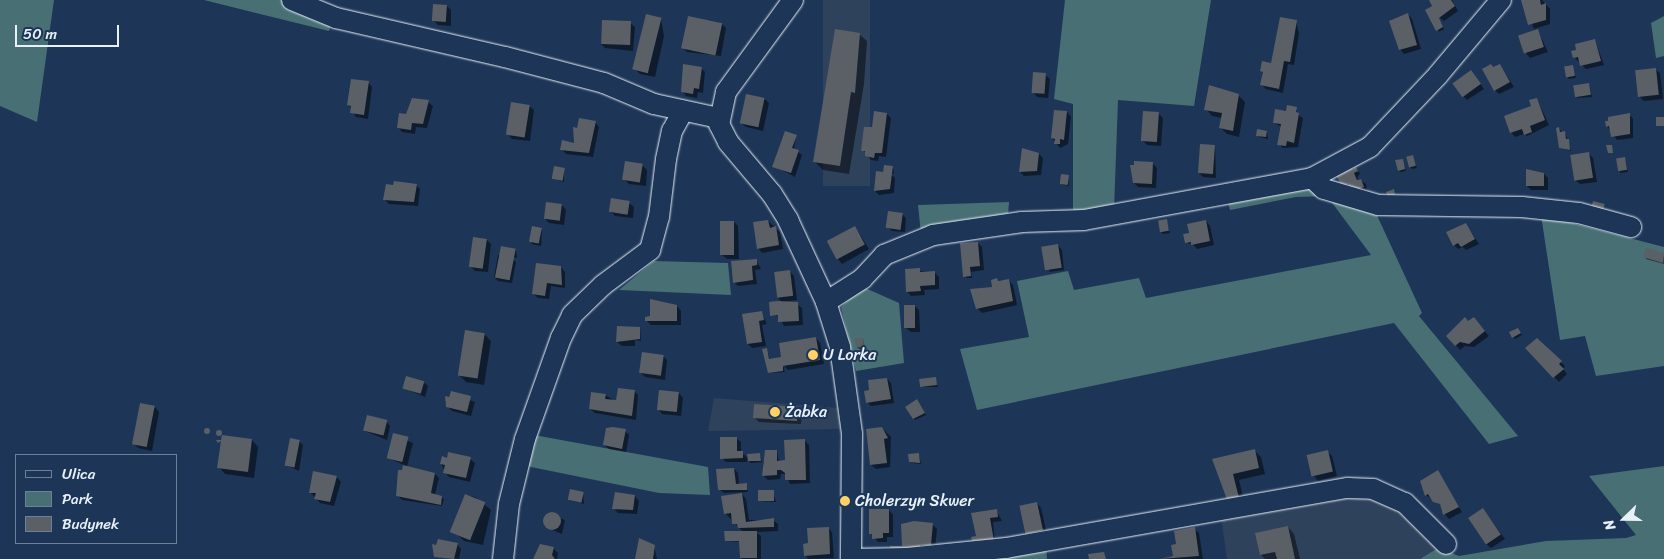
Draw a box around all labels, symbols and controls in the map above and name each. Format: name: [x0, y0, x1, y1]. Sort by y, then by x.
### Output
scale bar: [18, 15, 121, 47]
text: 50 m: [23, 21, 57, 47]
place label: U Lorka: [823, 345, 876, 365]
marker: U Lorka: [807, 349, 819, 361]
place label: Żabka: [785, 402, 827, 422]
marker: Żabka: [769, 406, 781, 418]
legend: [15, 454, 178, 544]
text: Ulica: [62, 461, 95, 487]
text: Park: [62, 486, 93, 512]
place label: Cholerzyn Skwer: [855, 491, 974, 511]
north arrow: [1599, 494, 1649, 544]
marker: Cholerzyn Skwer: [839, 495, 851, 507]
text: Budynek: [62, 511, 119, 537]
text: N: [1596, 516, 1623, 534]

